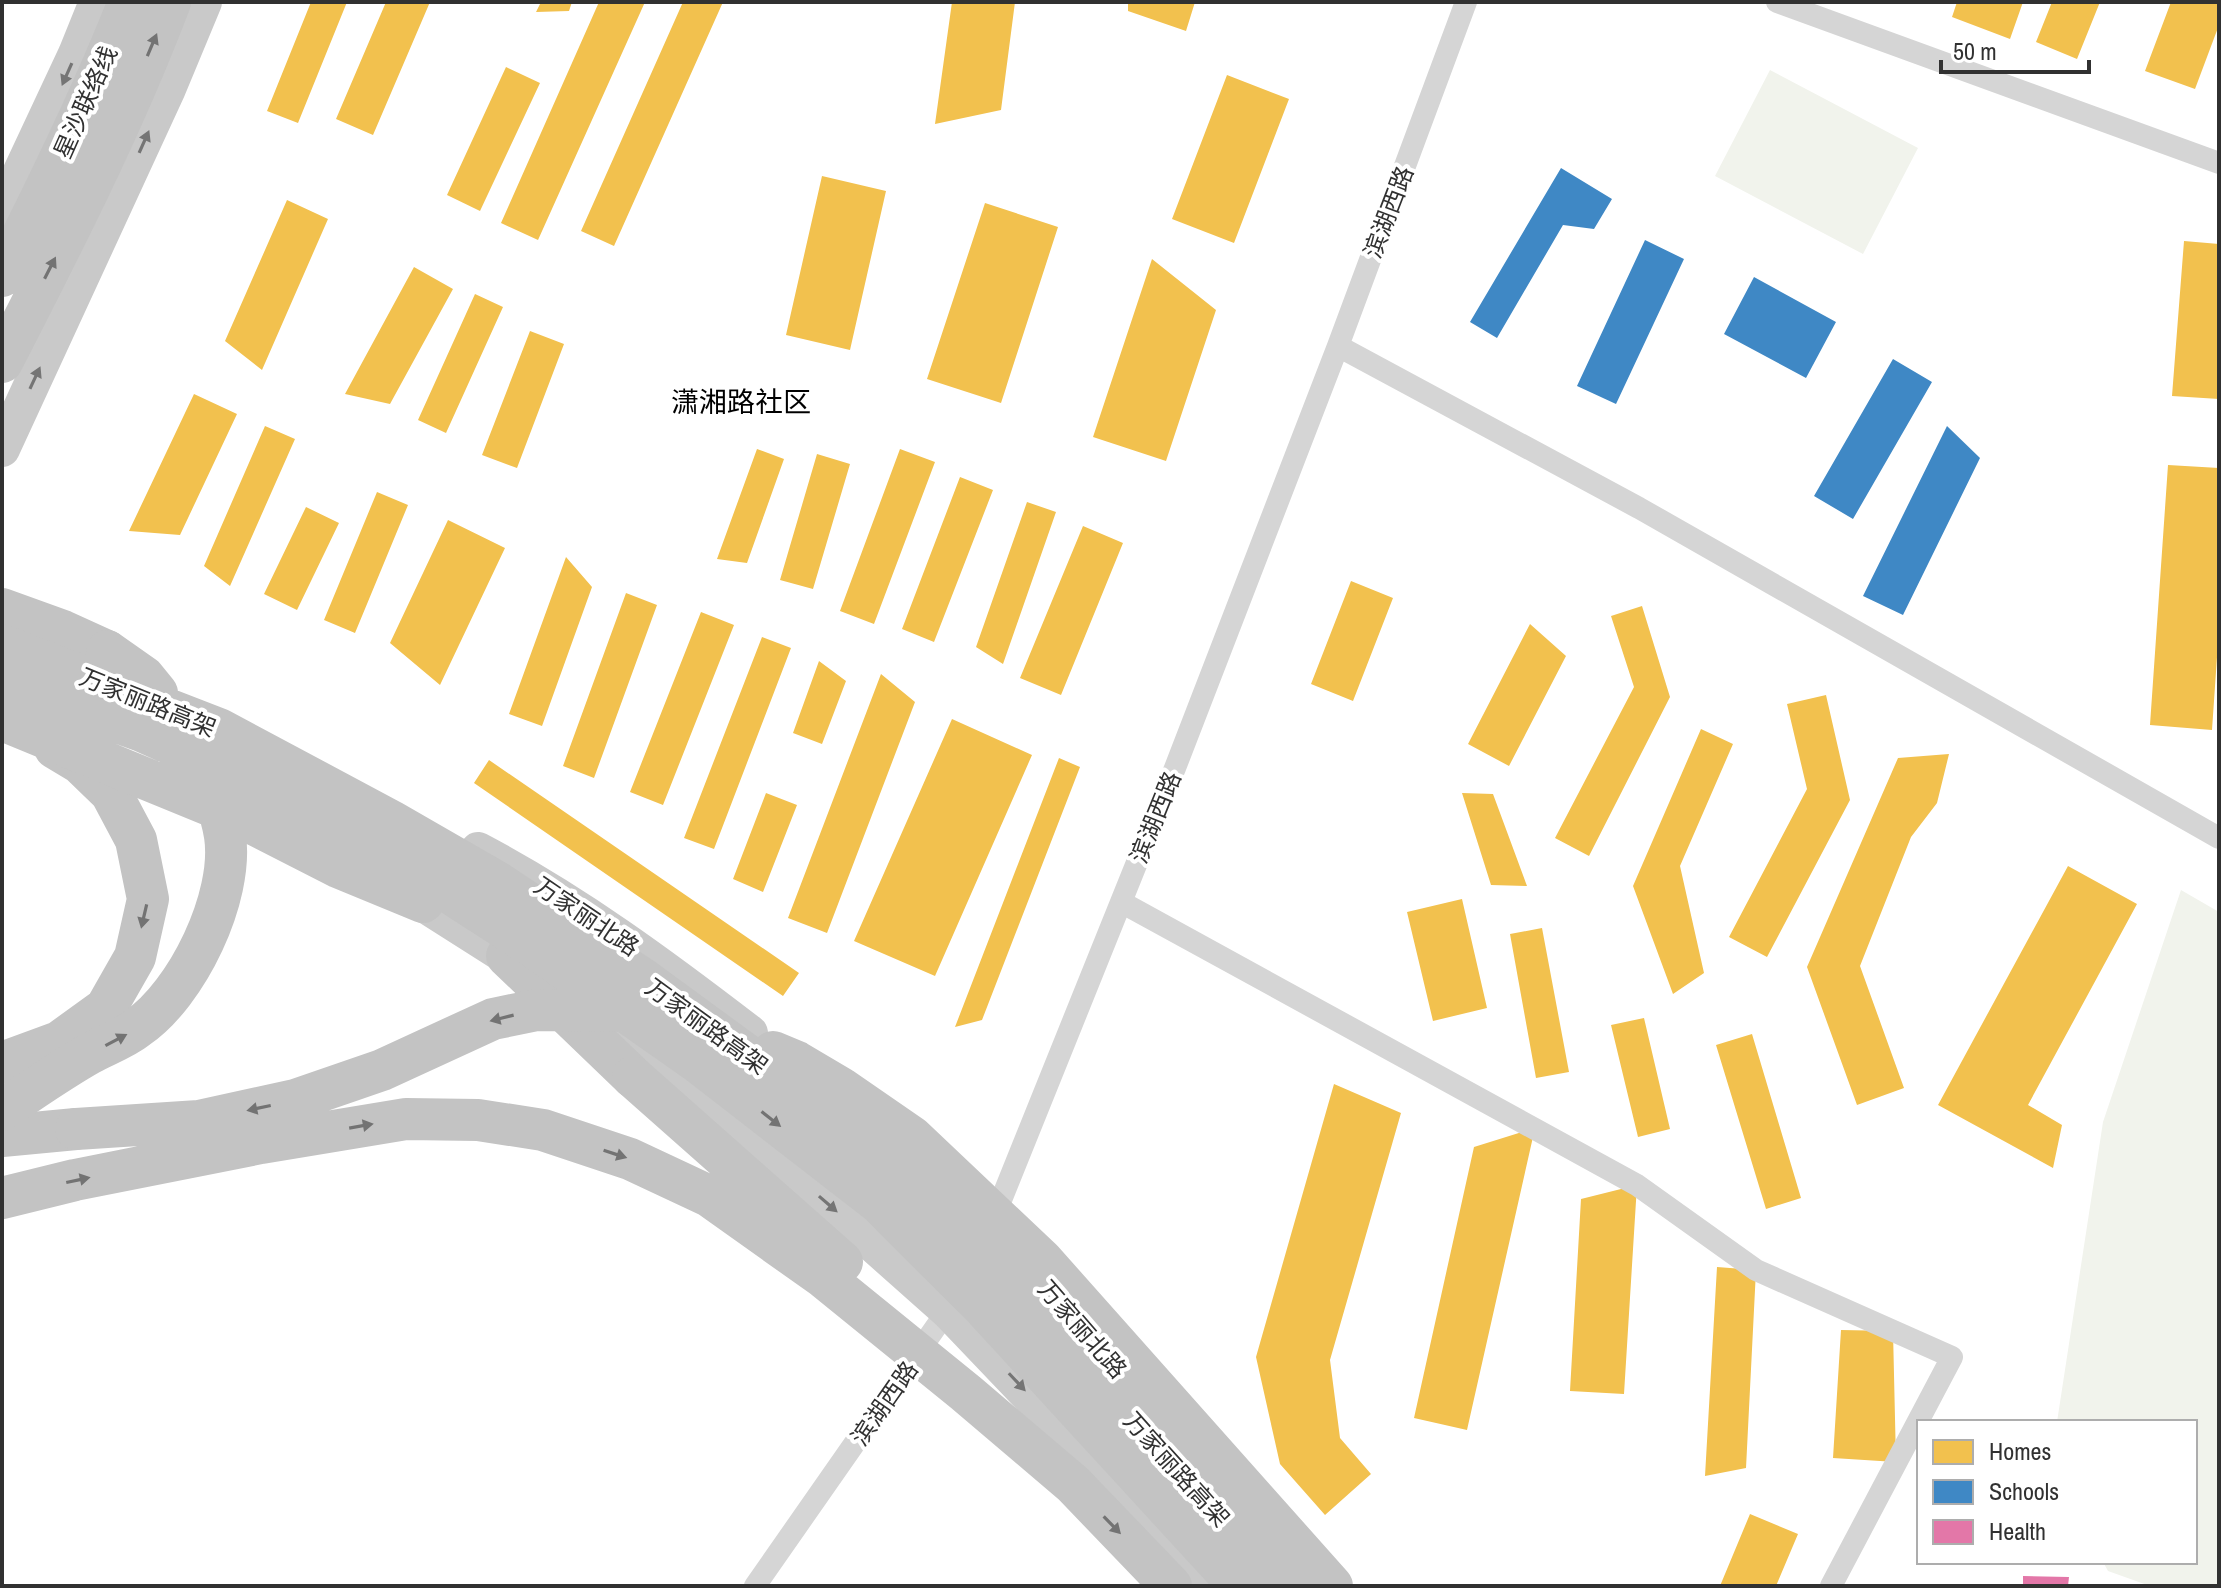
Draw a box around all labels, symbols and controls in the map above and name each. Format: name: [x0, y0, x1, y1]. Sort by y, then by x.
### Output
scale bar: [1941, 24, 2089, 74]
one-way arrow: [146, 34, 159, 57]
text: 50 m: [1953, 35, 1997, 67]
street label: 星沙联络线: [46, 41, 124, 163]
one-way arrow: [60, 62, 73, 86]
one-way arrow: [137, 130, 151, 154]
street label: 滨湖西路: [1356, 161, 1420, 263]
one-way arrow: [43, 256, 56, 279]
one-way arrow: [28, 367, 42, 390]
district label: 潇湘路社区: [671, 383, 811, 421]
street label: 万家丽路高架: [75, 660, 221, 744]
street label: 滨湖西路: [1122, 767, 1188, 867]
street label: 万家丽北路: [528, 869, 646, 963]
one-way arrow: [137, 904, 150, 929]
street label: 万家丽路高架: [639, 971, 775, 1081]
one-way arrow: [489, 1013, 514, 1025]
one-way arrow: [105, 1033, 127, 1047]
one-way arrow: [246, 1102, 271, 1115]
one-way arrow: [761, 1110, 781, 1126]
one-way arrow: [349, 1120, 374, 1132]
one-way arrow: [604, 1148, 628, 1161]
one-way arrow: [66, 1173, 91, 1186]
one-way arrow: [817, 1195, 837, 1212]
street label: 万家丽北路: [1032, 1273, 1134, 1385]
street label: 滨湖西路: [843, 1355, 925, 1451]
one-way arrow: [1008, 1372, 1026, 1391]
street label: 万家丽路高架: [1117, 1405, 1237, 1533]
legend: [1917, 1420, 2197, 1564]
text: Homes: [1989, 1435, 2051, 1467]
text: Schools: [1989, 1475, 2059, 1507]
one-way arrow: [1103, 1515, 1121, 1534]
text: Health: [1989, 1515, 2046, 1547]

